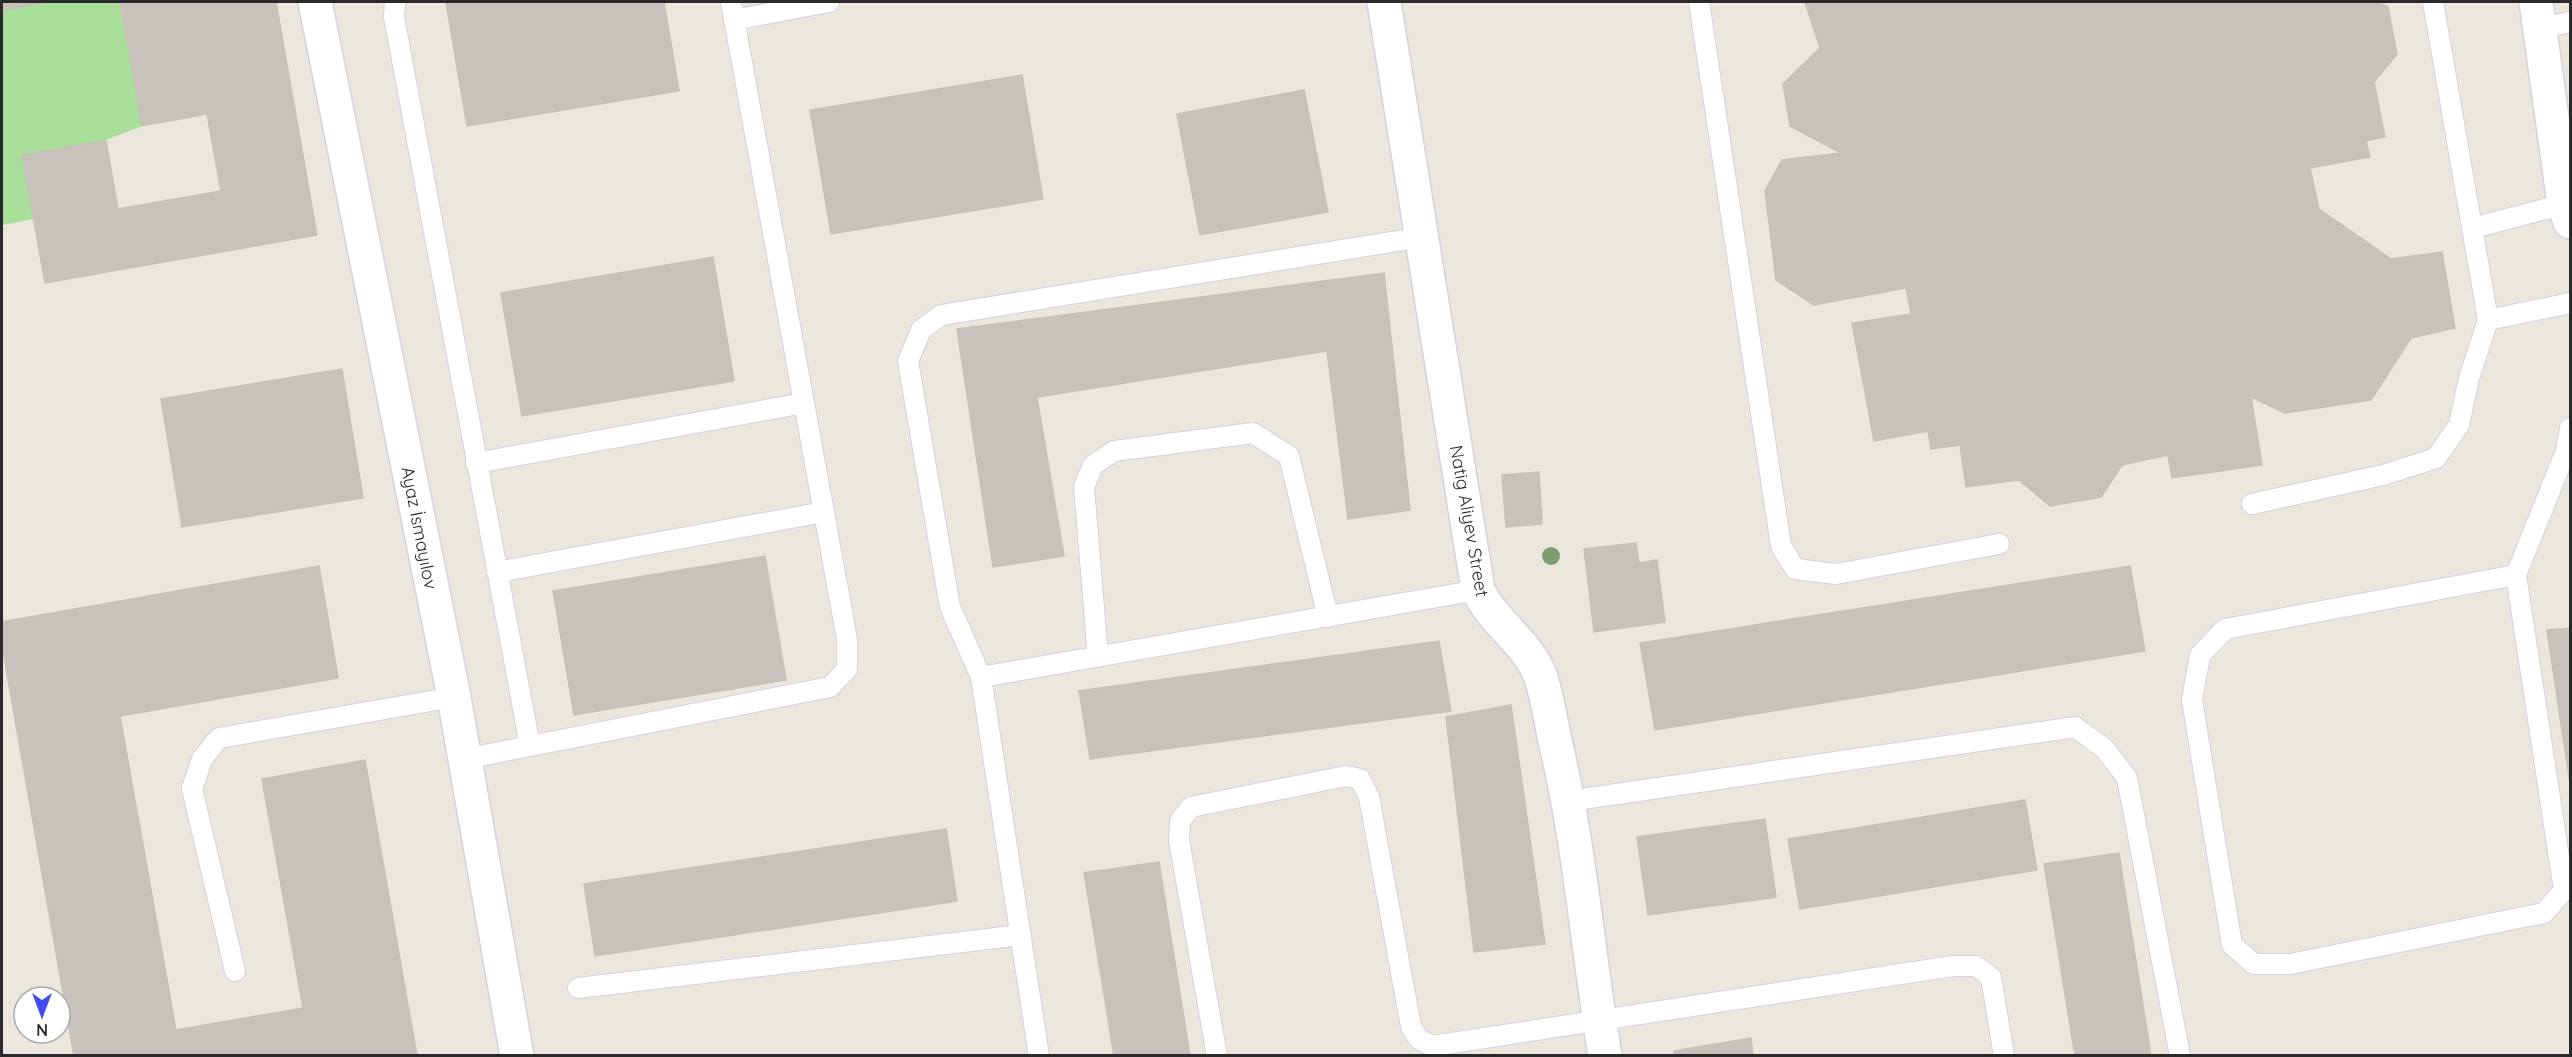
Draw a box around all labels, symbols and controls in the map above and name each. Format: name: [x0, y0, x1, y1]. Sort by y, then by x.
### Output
street label: Natig Aliyev Street: [1445, 443, 1494, 599]
street label: Ayaz İsmayılov: [396, 465, 443, 591]
north arrow: [12, 985, 72, 1045]
text: N: [36, 1020, 48, 1040]

